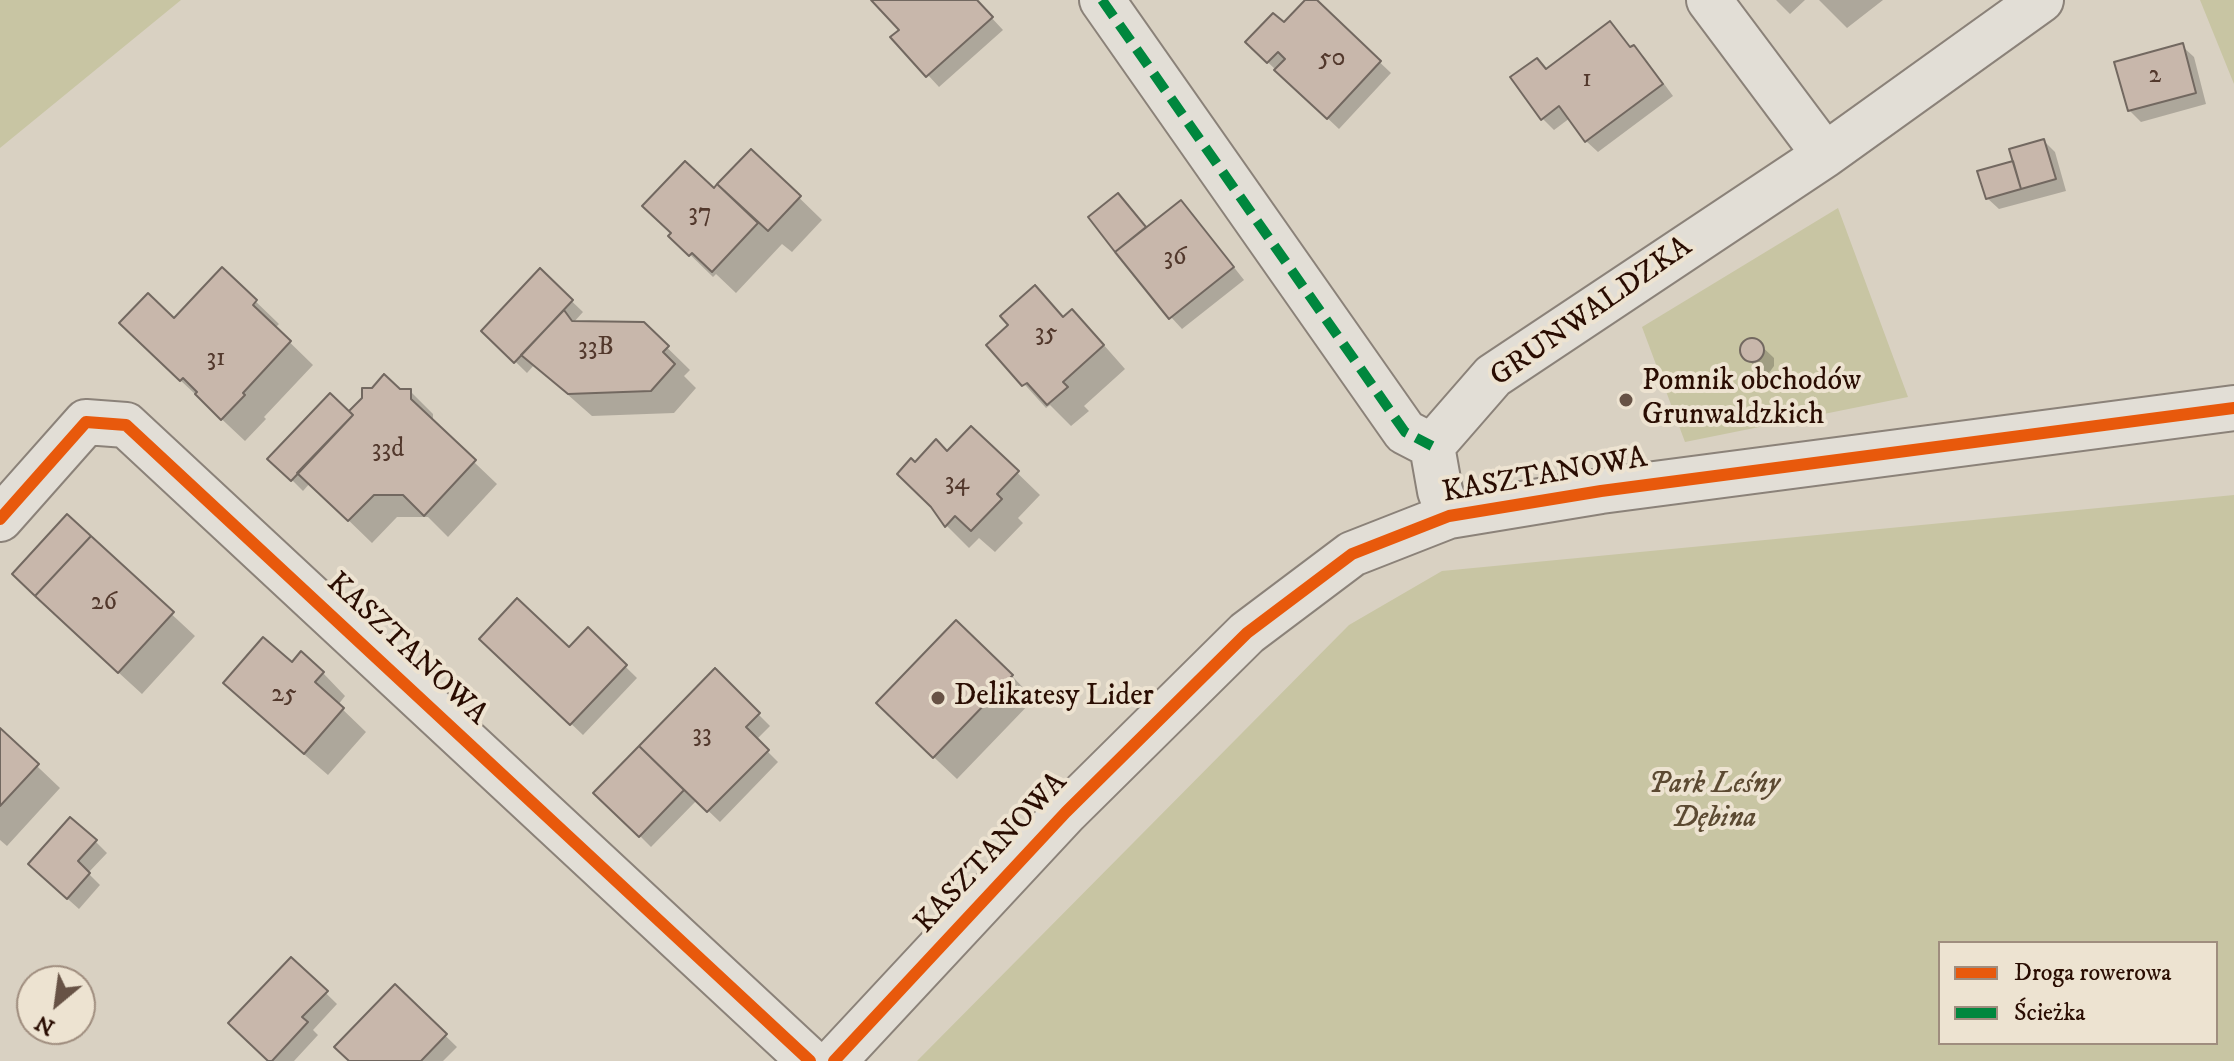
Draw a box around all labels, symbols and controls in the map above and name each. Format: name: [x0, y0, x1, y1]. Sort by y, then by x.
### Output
house number: 50: [1319, 44, 1345, 76]
house number: 2: [2149, 61, 2161, 93]
house number: 1: [1582, 65, 1592, 97]
house number: 37: [688, 199, 712, 231]
street label: GRUNWALDZKA: [1484, 230, 1700, 396]
house number: 36: [1163, 243, 1187, 275]
house number: 35: [1035, 319, 1057, 351]
house number: 33B: [578, 333, 614, 365]
house number: 31: [206, 344, 226, 376]
place label: Pomnik obchodów Grunwaldzkich: [1642, 365, 1861, 436]
marker: Pomnik obchodów Grunwaldzkich: [1617, 391, 1635, 409]
house number: 33d: [372, 435, 404, 467]
street label: KASZTANOWA: [1440, 441, 1650, 513]
house number: 34: [945, 468, 969, 500]
street label: KASZTANOWA: [318, 566, 494, 734]
house number: 26: [91, 588, 117, 620]
house number: 25: [271, 680, 297, 712]
place label: Delikatesy Lider: [954, 680, 1154, 716]
marker: Delikatesy Lider: [929, 689, 947, 707]
house number: 33: [692, 720, 712, 752]
street label: KASZTANOWA: [908, 766, 1076, 942]
park label: Park Leśny Dębina: [1648, 768, 1780, 838]
legend: [1938, 941, 2218, 1045]
text: Droga rowerowa: [2014, 958, 2171, 988]
north arrow: [16, 965, 96, 1045]
text: Ścieżka: [2014, 998, 2086, 1028]
text: N: [31, 1008, 60, 1041]

